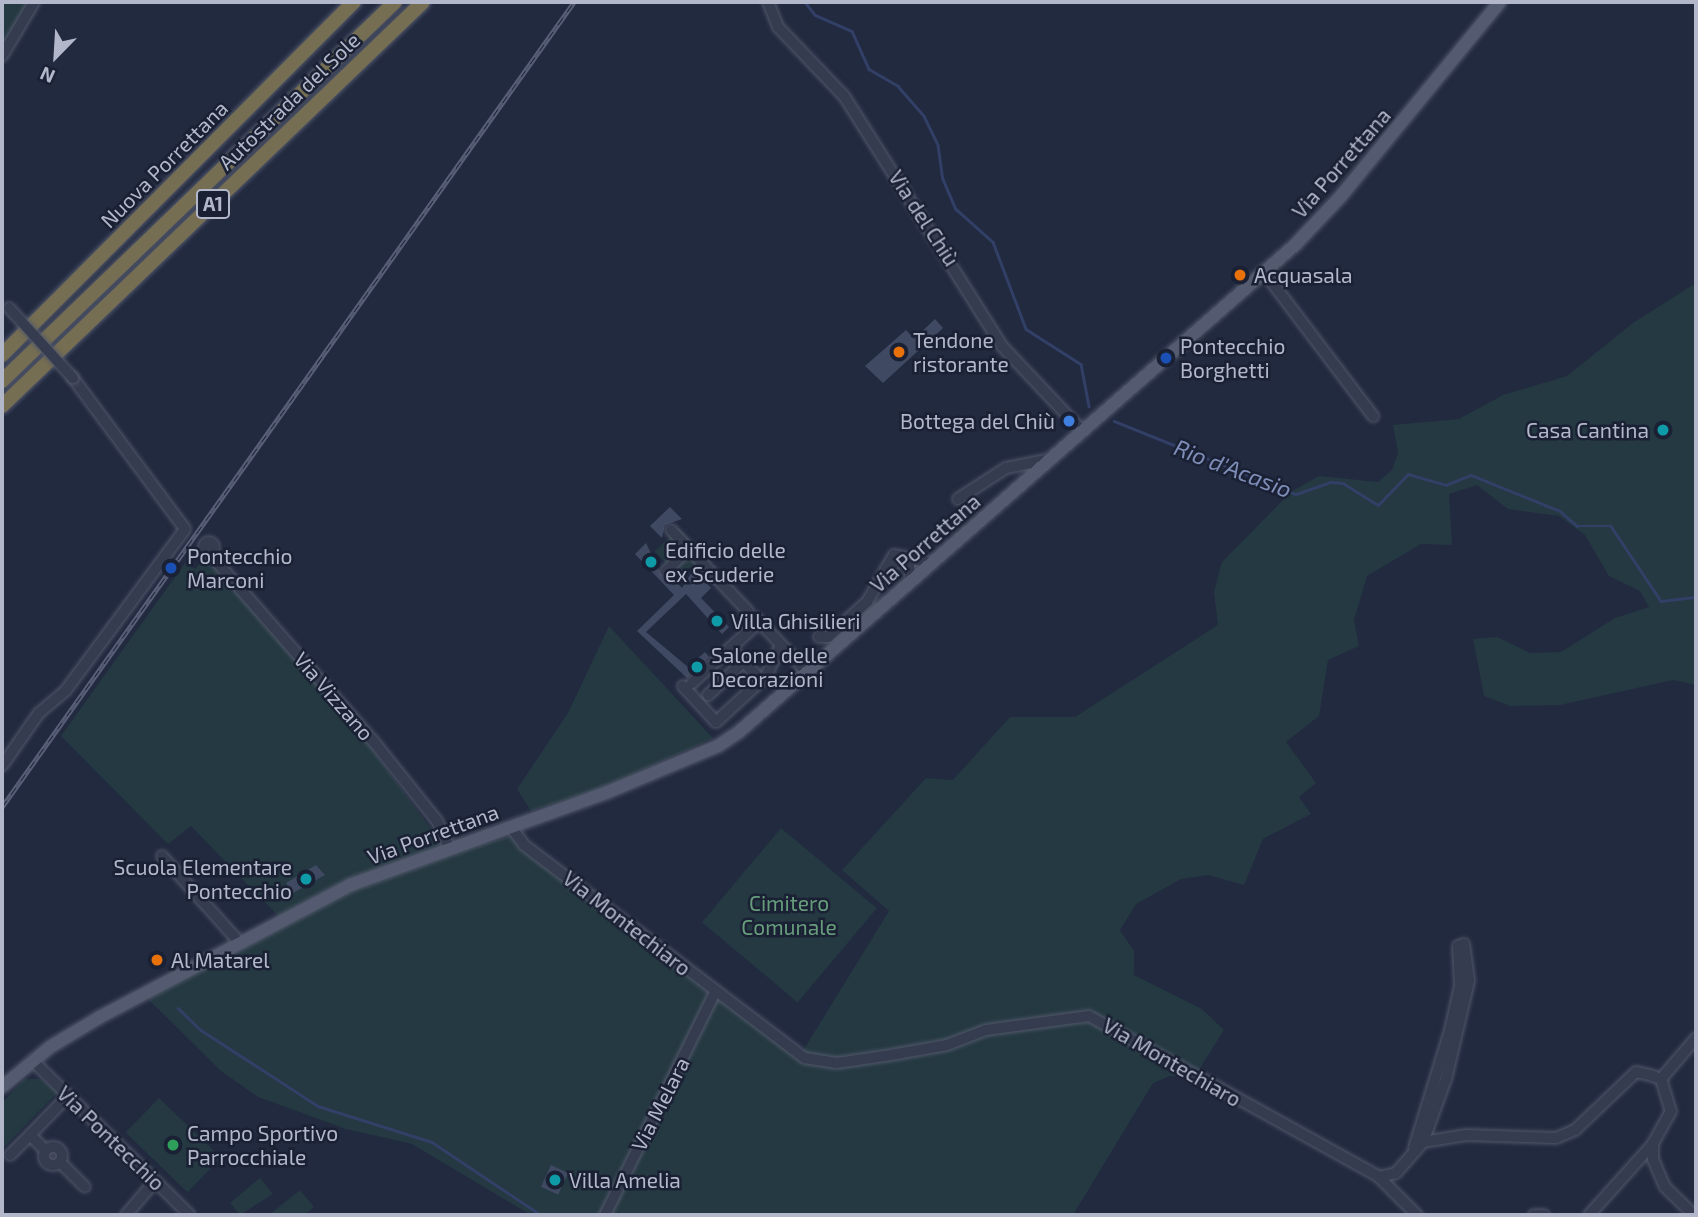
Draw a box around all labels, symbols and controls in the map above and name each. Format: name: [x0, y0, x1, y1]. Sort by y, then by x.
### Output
north arrow: [21, 21, 91, 91]
street label: Autostrada del Sole: [213, 27, 365, 175]
text: N: [36, 62, 58, 89]
street label: Nuova Porrettana: [95, 95, 233, 233]
street label: Via Porrettana: [1286, 103, 1396, 223]
street label: Via del Chiù: [884, 165, 964, 271]
road number: A1: [196, 188, 230, 220]
place label: Acquasala: [1254, 262, 1353, 288]
marker: Acquasala: [1232, 267, 1248, 283]
place label: Tendone ristorante: [913, 327, 1009, 377]
place label: Pontecchio Borghetti: [1180, 333, 1285, 383]
marker: Tendone ristorante: [891, 344, 907, 360]
marker: Pontecchio Borghetti: [1158, 350, 1174, 366]
place label: Bottega del Chiù: [899, 408, 1055, 434]
marker: Bottega del Chiù: [1061, 413, 1077, 429]
place label: Casa Cantina: [1526, 417, 1649, 443]
marker: Casa Cantina: [1655, 422, 1671, 438]
water label: Rio d'Acasio: [1170, 433, 1296, 503]
street label: Via Porrettana: [865, 488, 985, 598]
place label: Edificio delle ex Scuderie: [665, 537, 786, 587]
place label: Pontecchio Marconi: [187, 543, 292, 593]
marker: Edificio delle ex Scuderie: [643, 554, 659, 570]
marker: Pontecchio Marconi: [161, 558, 181, 578]
place label: Villa Ghisilieri: [731, 608, 861, 634]
marker: Villa Ghisilieri: [709, 613, 725, 629]
place label: Salone delle Decorazioni: [711, 642, 828, 692]
street label: Via Vizzano: [289, 646, 379, 746]
marker: Salone delle Decorazioni: [689, 659, 705, 675]
street label: Via Porrettana: [364, 799, 502, 869]
place label: Scuola Elementare Pontecchio: [114, 854, 292, 904]
street label: Via Montechiaro: [558, 865, 696, 981]
marker: Scuola Elementare Pontecchio: [298, 871, 314, 887]
park label: Cimitero Comunale: [741, 890, 837, 940]
place label: Al Matarel: [171, 947, 270, 973]
marker: Al Matarel: [149, 952, 165, 968]
street label: Via Montechiaro: [1098, 1012, 1246, 1112]
street label: Via Melara: [626, 1053, 694, 1155]
street label: Via Pontecchio: [52, 1080, 170, 1196]
place label: Campo Sportivo Parrocchiale: [187, 1120, 338, 1170]
marker: Campo Sportivo Parrocchiale: [165, 1137, 181, 1153]
place label: Villa Amelia: [569, 1167, 681, 1193]
marker: Villa Amelia: [547, 1172, 563, 1188]

